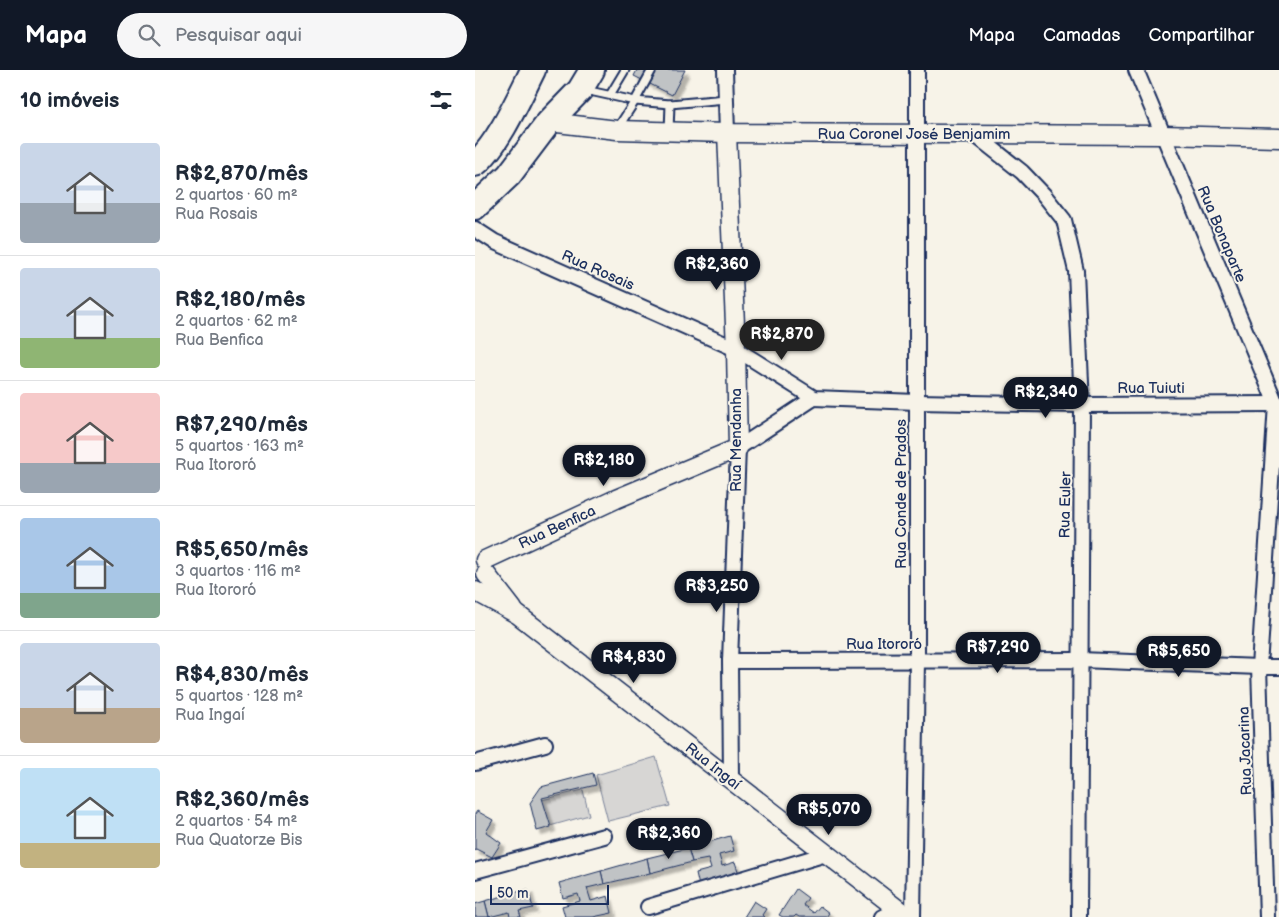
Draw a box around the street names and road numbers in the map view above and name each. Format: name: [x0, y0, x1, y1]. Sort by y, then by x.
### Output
street label: Rua Coronel José Benjamim: [818, 125, 1010, 144]
street label: Rua Bonaparte: [1193, 183, 1250, 285]
street label: Rua Rosais: [558, 246, 638, 295]
street label: Rua Tuiuti: [1117, 379, 1185, 398]
street label: Rua Mendanha: [727, 388, 746, 492]
street label: Rua Conde de Prados: [892, 418, 911, 569]
street label: Rua Euler: [1055, 471, 1076, 539]
street label: Rua Benfica: [516, 501, 599, 554]
street label: Rua Itororó: [846, 635, 922, 654]
street label: Rua Jacarina: [1234, 706, 1257, 796]
street label: Rua Ingaí: [681, 739, 745, 794]

